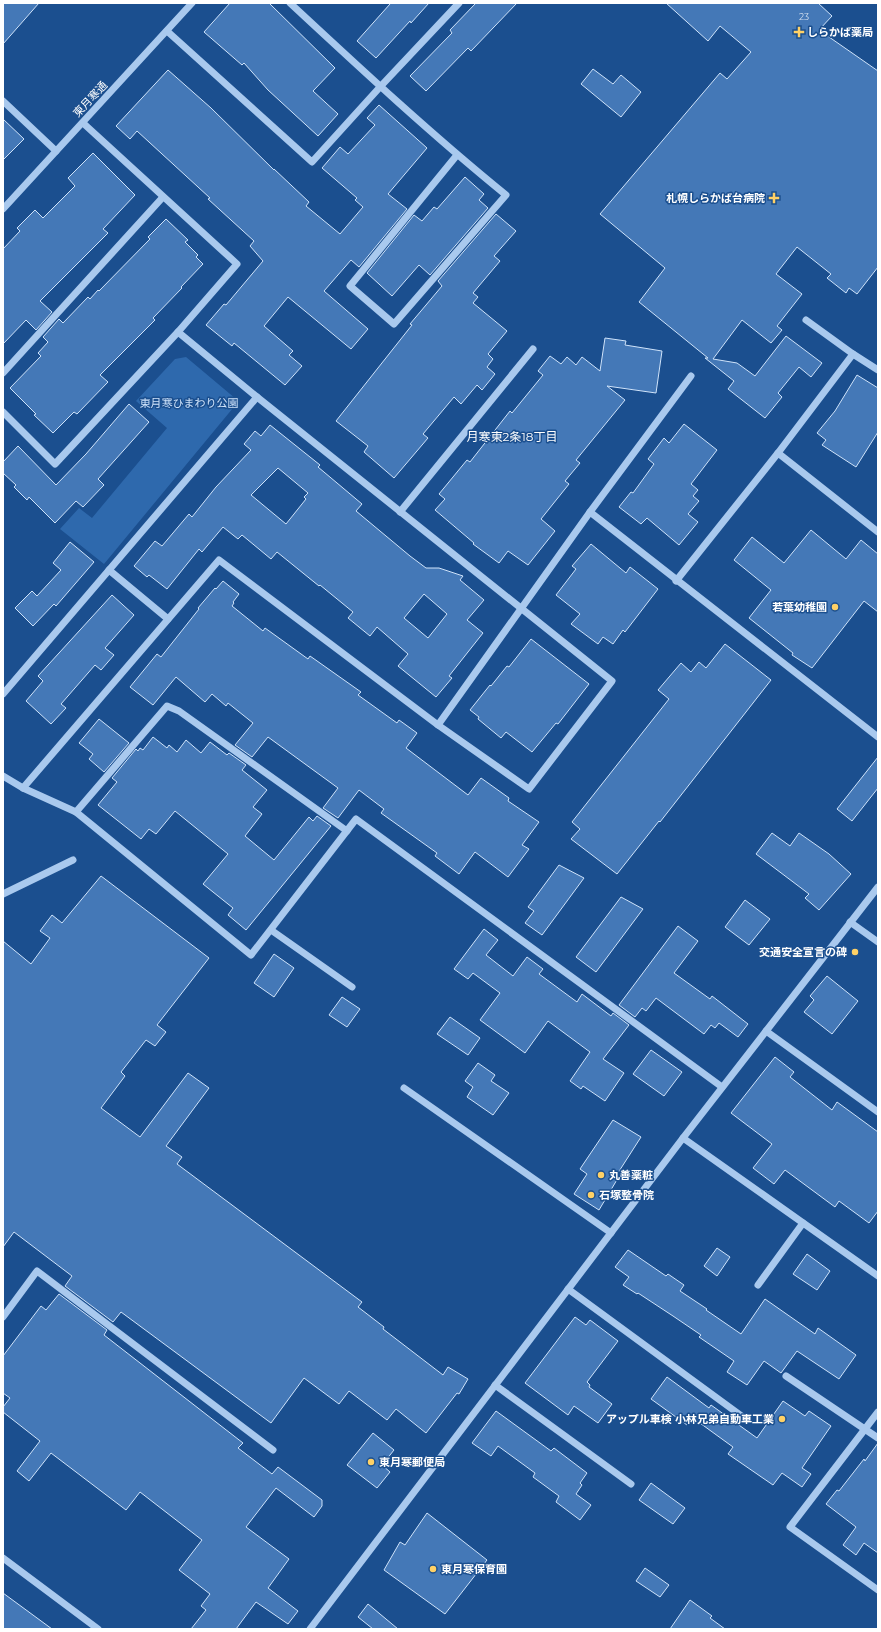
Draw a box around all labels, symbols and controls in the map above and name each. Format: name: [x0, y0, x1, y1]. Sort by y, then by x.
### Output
house number: 23: [799, 11, 809, 22]
place label: しらかば薬局: [807, 25, 873, 39]
marker: しらかば薬局: [794, 27, 804, 37]
street label: 東月寒通: [70, 78, 110, 120]
place label: 札幌しらかば台病院: [666, 191, 765, 205]
marker: 札幌しらかば台病院: [768, 192, 780, 204]
park label: 東月寒ひまわり公園: [140, 396, 239, 410]
district label: 月寒東2条18丁目: [467, 429, 557, 444]
place label: 若葉幼稚園: [772, 600, 827, 614]
marker: 若葉幼稚園: [830, 602, 840, 612]
place label: 交通安全宣言の碑: [759, 945, 847, 959]
marker: 交通安全宣言の碑: [850, 947, 860, 957]
place label: 丸善薬粧: [609, 1168, 653, 1182]
marker: 丸善薬粧: [596, 1170, 606, 1180]
place label: 石塚整骨院: [599, 1188, 654, 1202]
marker: 石塚整骨院: [586, 1190, 596, 1200]
place label: アップル車検 小林兄弟自動車工業: [606, 1412, 774, 1426]
marker: アップル車検 小林兄弟自動車工業: [777, 1414, 787, 1424]
place label: 東月寒郵便局: [379, 1455, 445, 1469]
marker: 東月寒郵便局: [366, 1457, 376, 1467]
place label: 東月寒保育園: [441, 1562, 507, 1576]
marker: 東月寒保育園: [428, 1564, 438, 1574]

